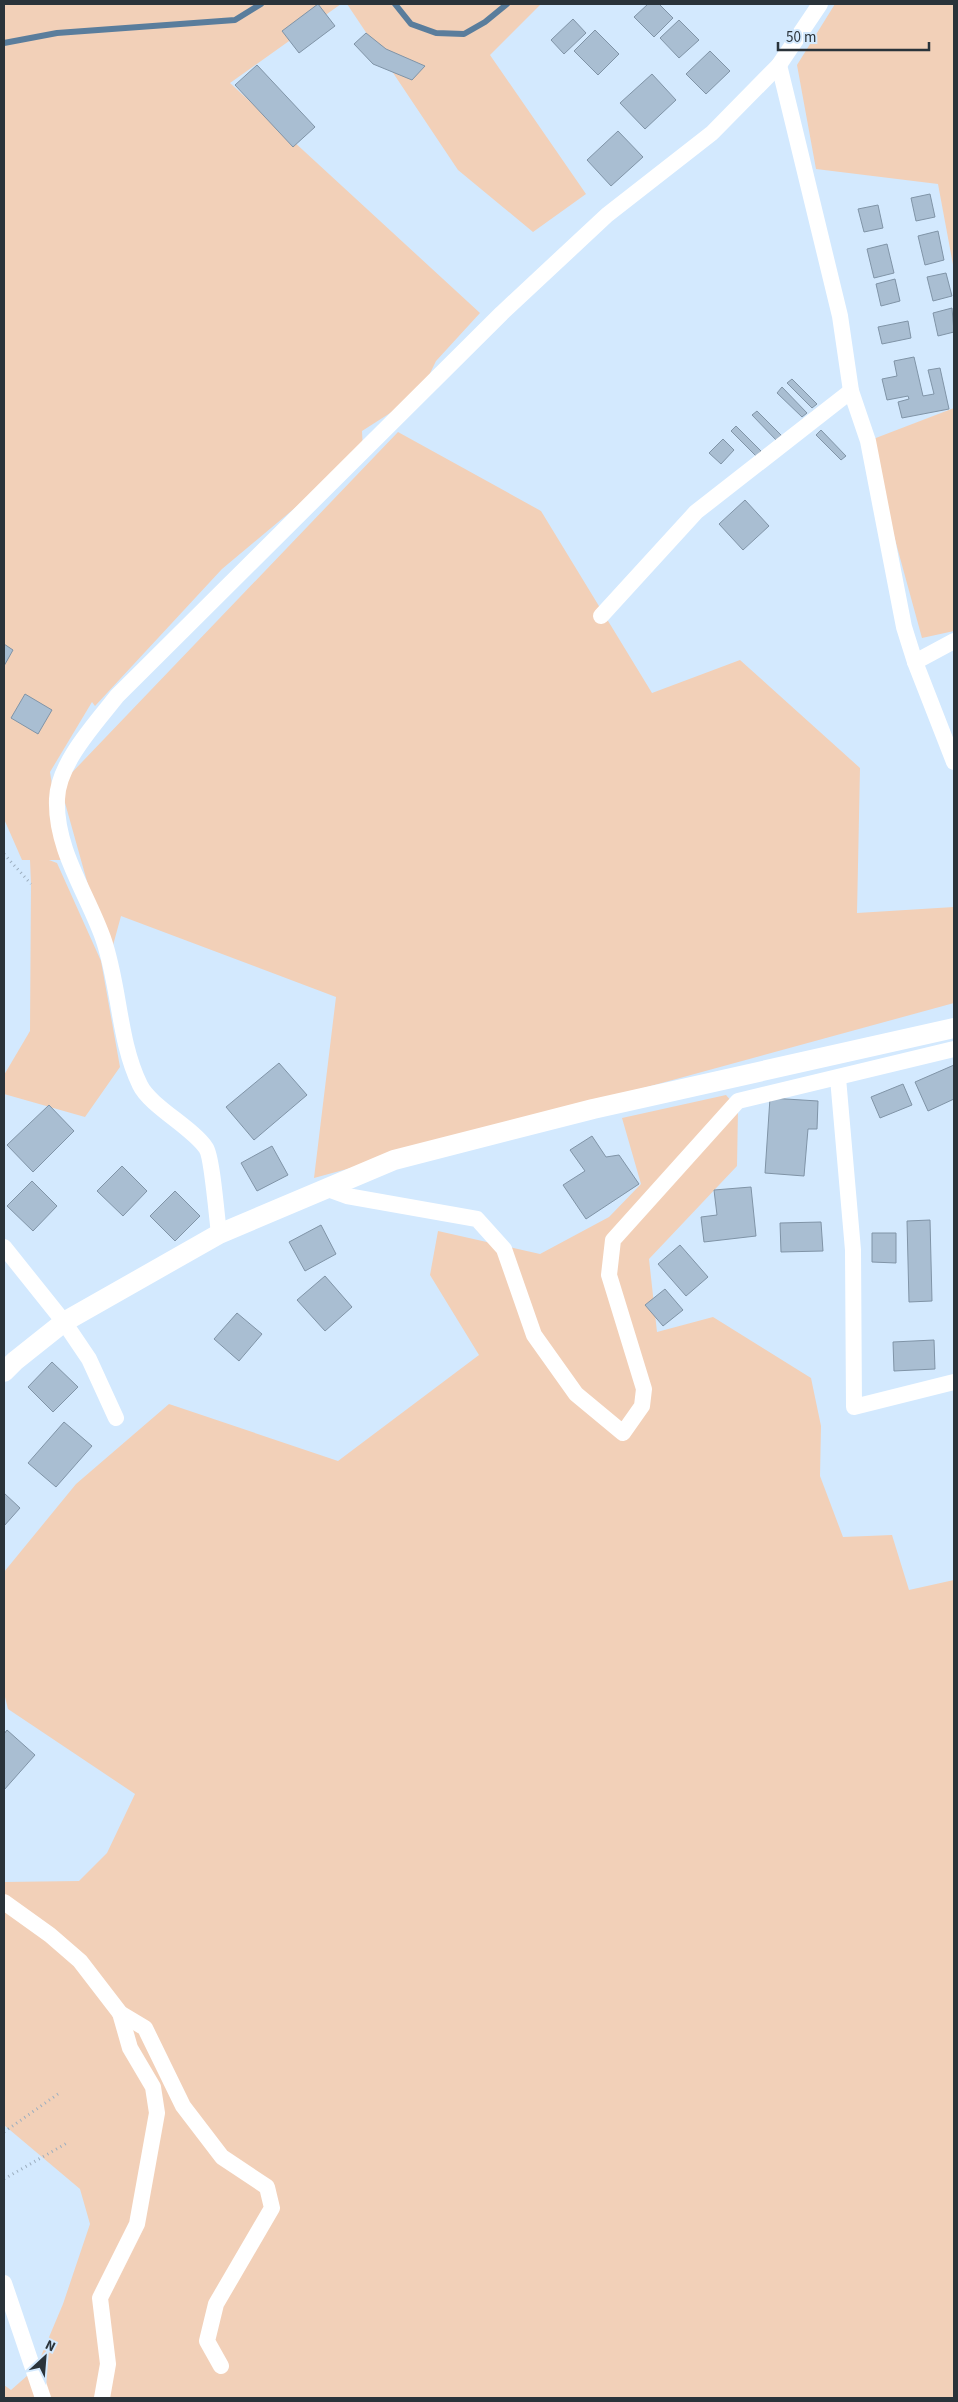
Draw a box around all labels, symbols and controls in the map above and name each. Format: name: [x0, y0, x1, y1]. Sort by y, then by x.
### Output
scale bar: [778, 20, 929, 52]
text: 50 m: [786, 27, 816, 48]
north arrow: [20, 2332, 70, 2382]
text: N: [42, 2335, 59, 2357]

